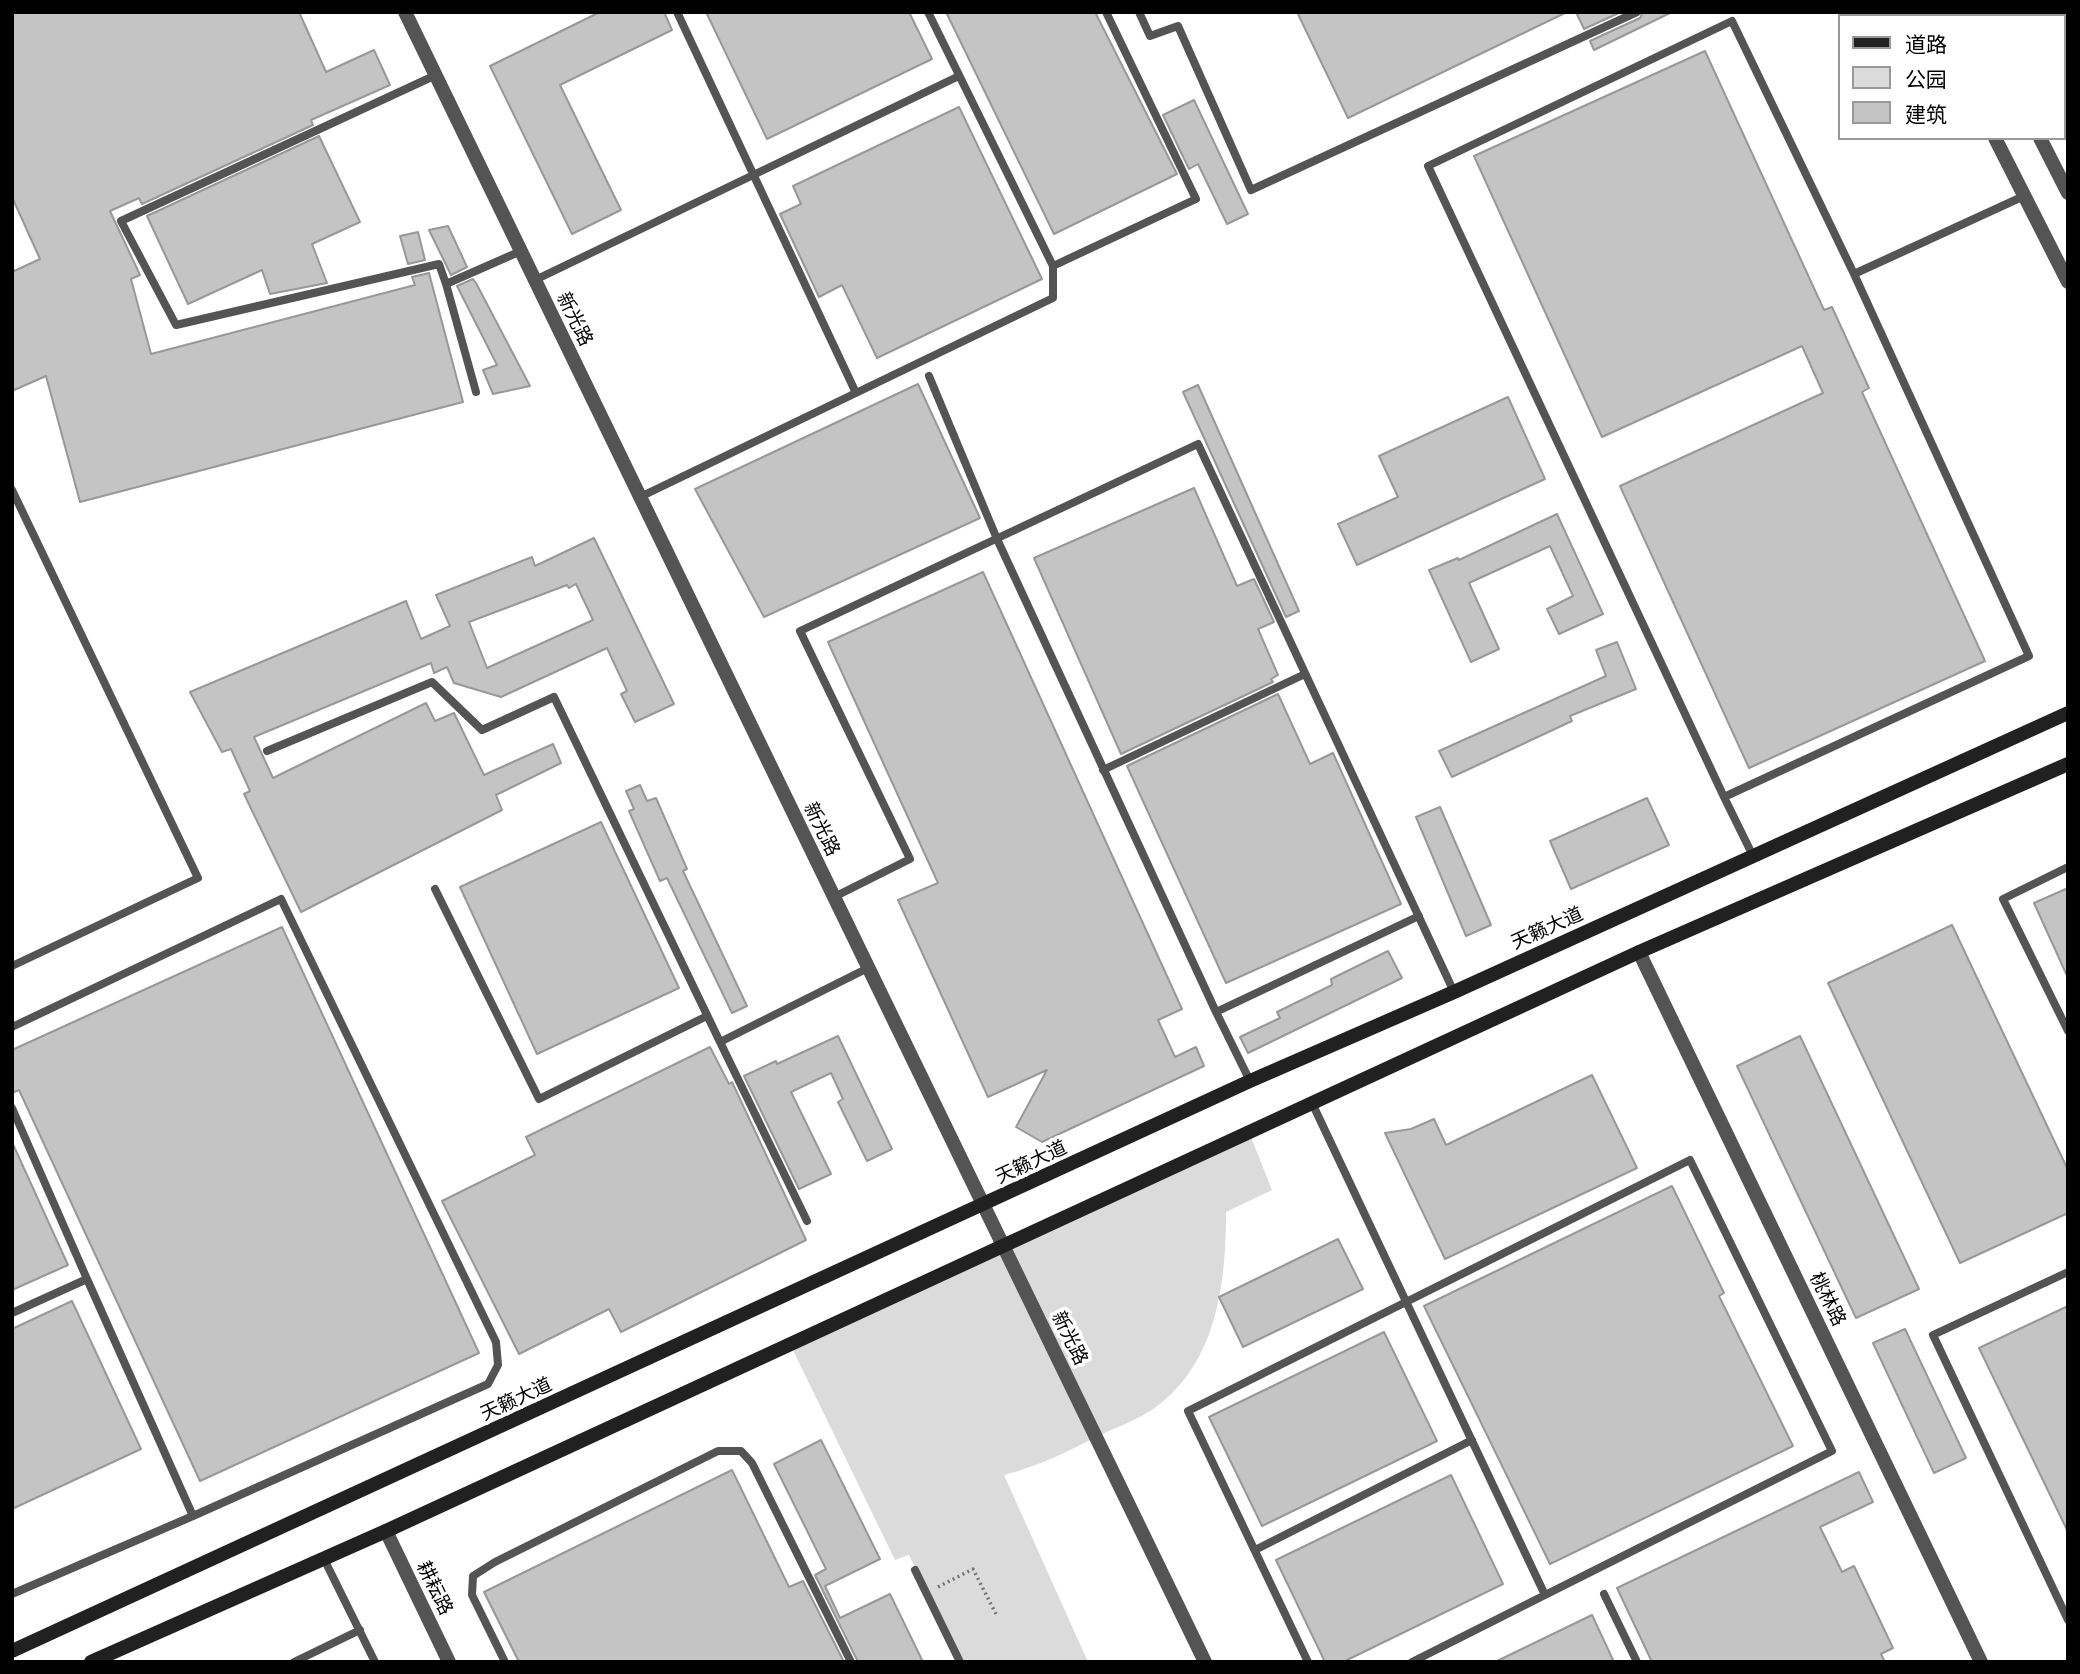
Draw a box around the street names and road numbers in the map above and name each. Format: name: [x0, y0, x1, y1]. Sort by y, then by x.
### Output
street label: 新光路: [552, 288, 598, 350]
street label: 新光路: [799, 798, 845, 860]
street label: 天籁大道: [1508, 902, 1586, 954]
street label: 天籁大道: [992, 1136, 1070, 1188]
street label: 桃林路: [1805, 1268, 1851, 1330]
street label: 新光路: [1047, 1307, 1093, 1369]
street label: 天籁大道: [477, 1373, 555, 1425]
street label: 耕耘路: [412, 1557, 458, 1619]

